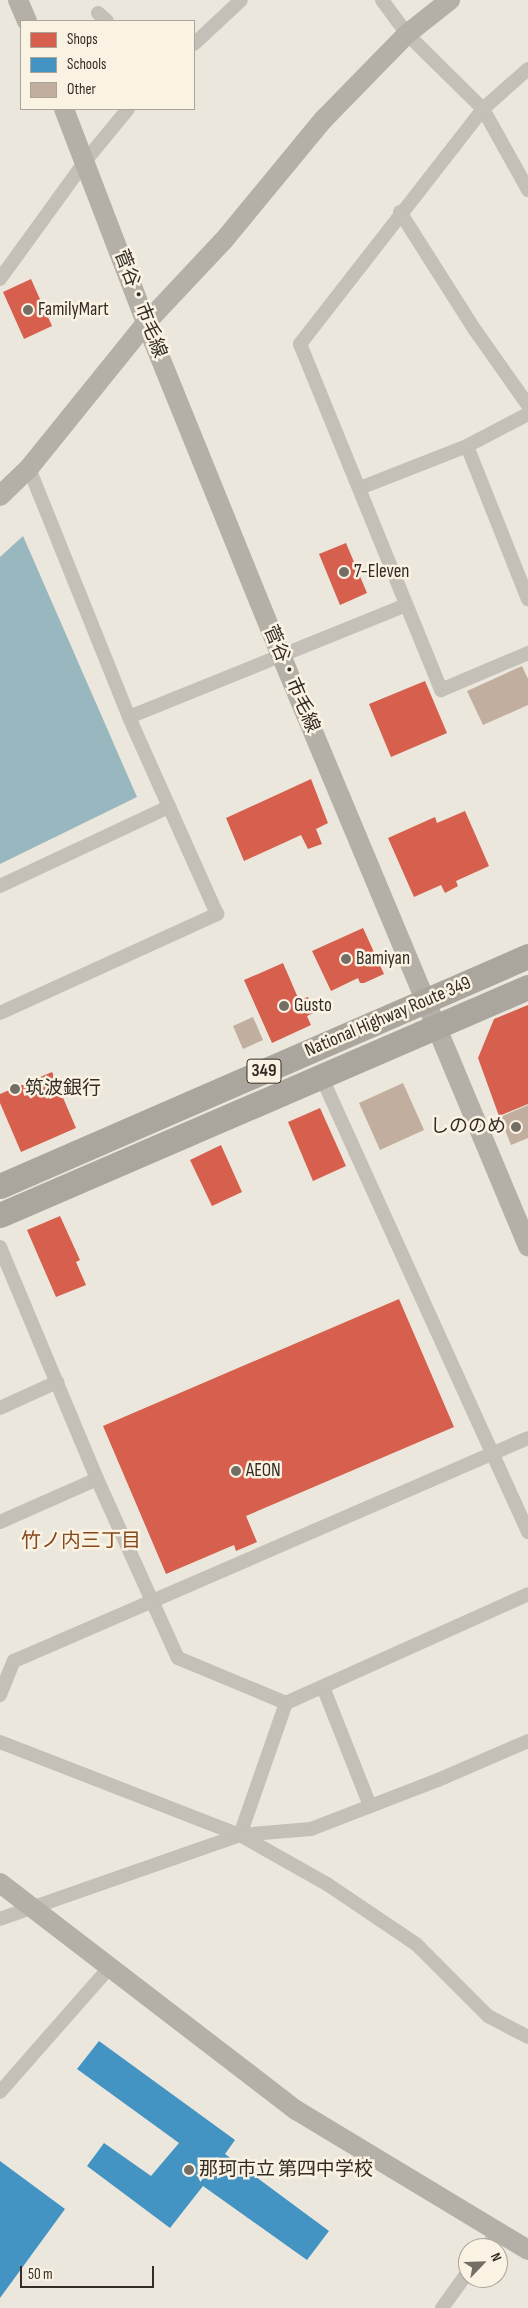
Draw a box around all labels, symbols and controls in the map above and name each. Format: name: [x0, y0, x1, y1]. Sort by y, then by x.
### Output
legend: [20, 20, 195, 110]
text: Shops: [67, 30, 98, 49]
text: Schools: [67, 55, 106, 74]
text: Other: [67, 80, 96, 99]
street label: 菅谷・市毛線: [109, 247, 171, 361]
place label: FamilyMart: [38, 299, 109, 321]
marker: FamilyMart: [22, 304, 34, 316]
place label: 7-Eleven: [354, 561, 409, 583]
marker: 7-Eleven: [338, 566, 350, 578]
street label: 菅谷・市毛線: [258, 622, 324, 736]
place label: Bamiyan: [356, 948, 410, 970]
marker: Bamiyan: [340, 953, 352, 965]
street label: National Highway Route 349: [302, 972, 474, 1062]
place label: Gusto: [294, 995, 332, 1017]
marker: Gusto: [278, 1000, 290, 1012]
road number: 349: [245, 1056, 283, 1086]
place label: 筑波銀行: [25, 1078, 101, 1100]
marker: 筑波銀行: [9, 1083, 21, 1095]
place label: しののめ: [430, 1116, 506, 1138]
marker: しののめ: [510, 1121, 522, 1133]
place label: AEON: [246, 1460, 281, 1482]
marker: AEON: [230, 1465, 242, 1477]
district label: 竹ノ内三丁目: [21, 1529, 141, 1553]
place label: 那珂市立 第四中学校: [199, 2159, 373, 2181]
marker: 那珂市立 第四中学校: [183, 2164, 195, 2176]
north arrow: [458, 2238, 508, 2288]
text: N: [487, 2250, 506, 2264]
scale bar: [22, 2256, 156, 2288]
text: 50 m: [28, 2265, 53, 2284]

